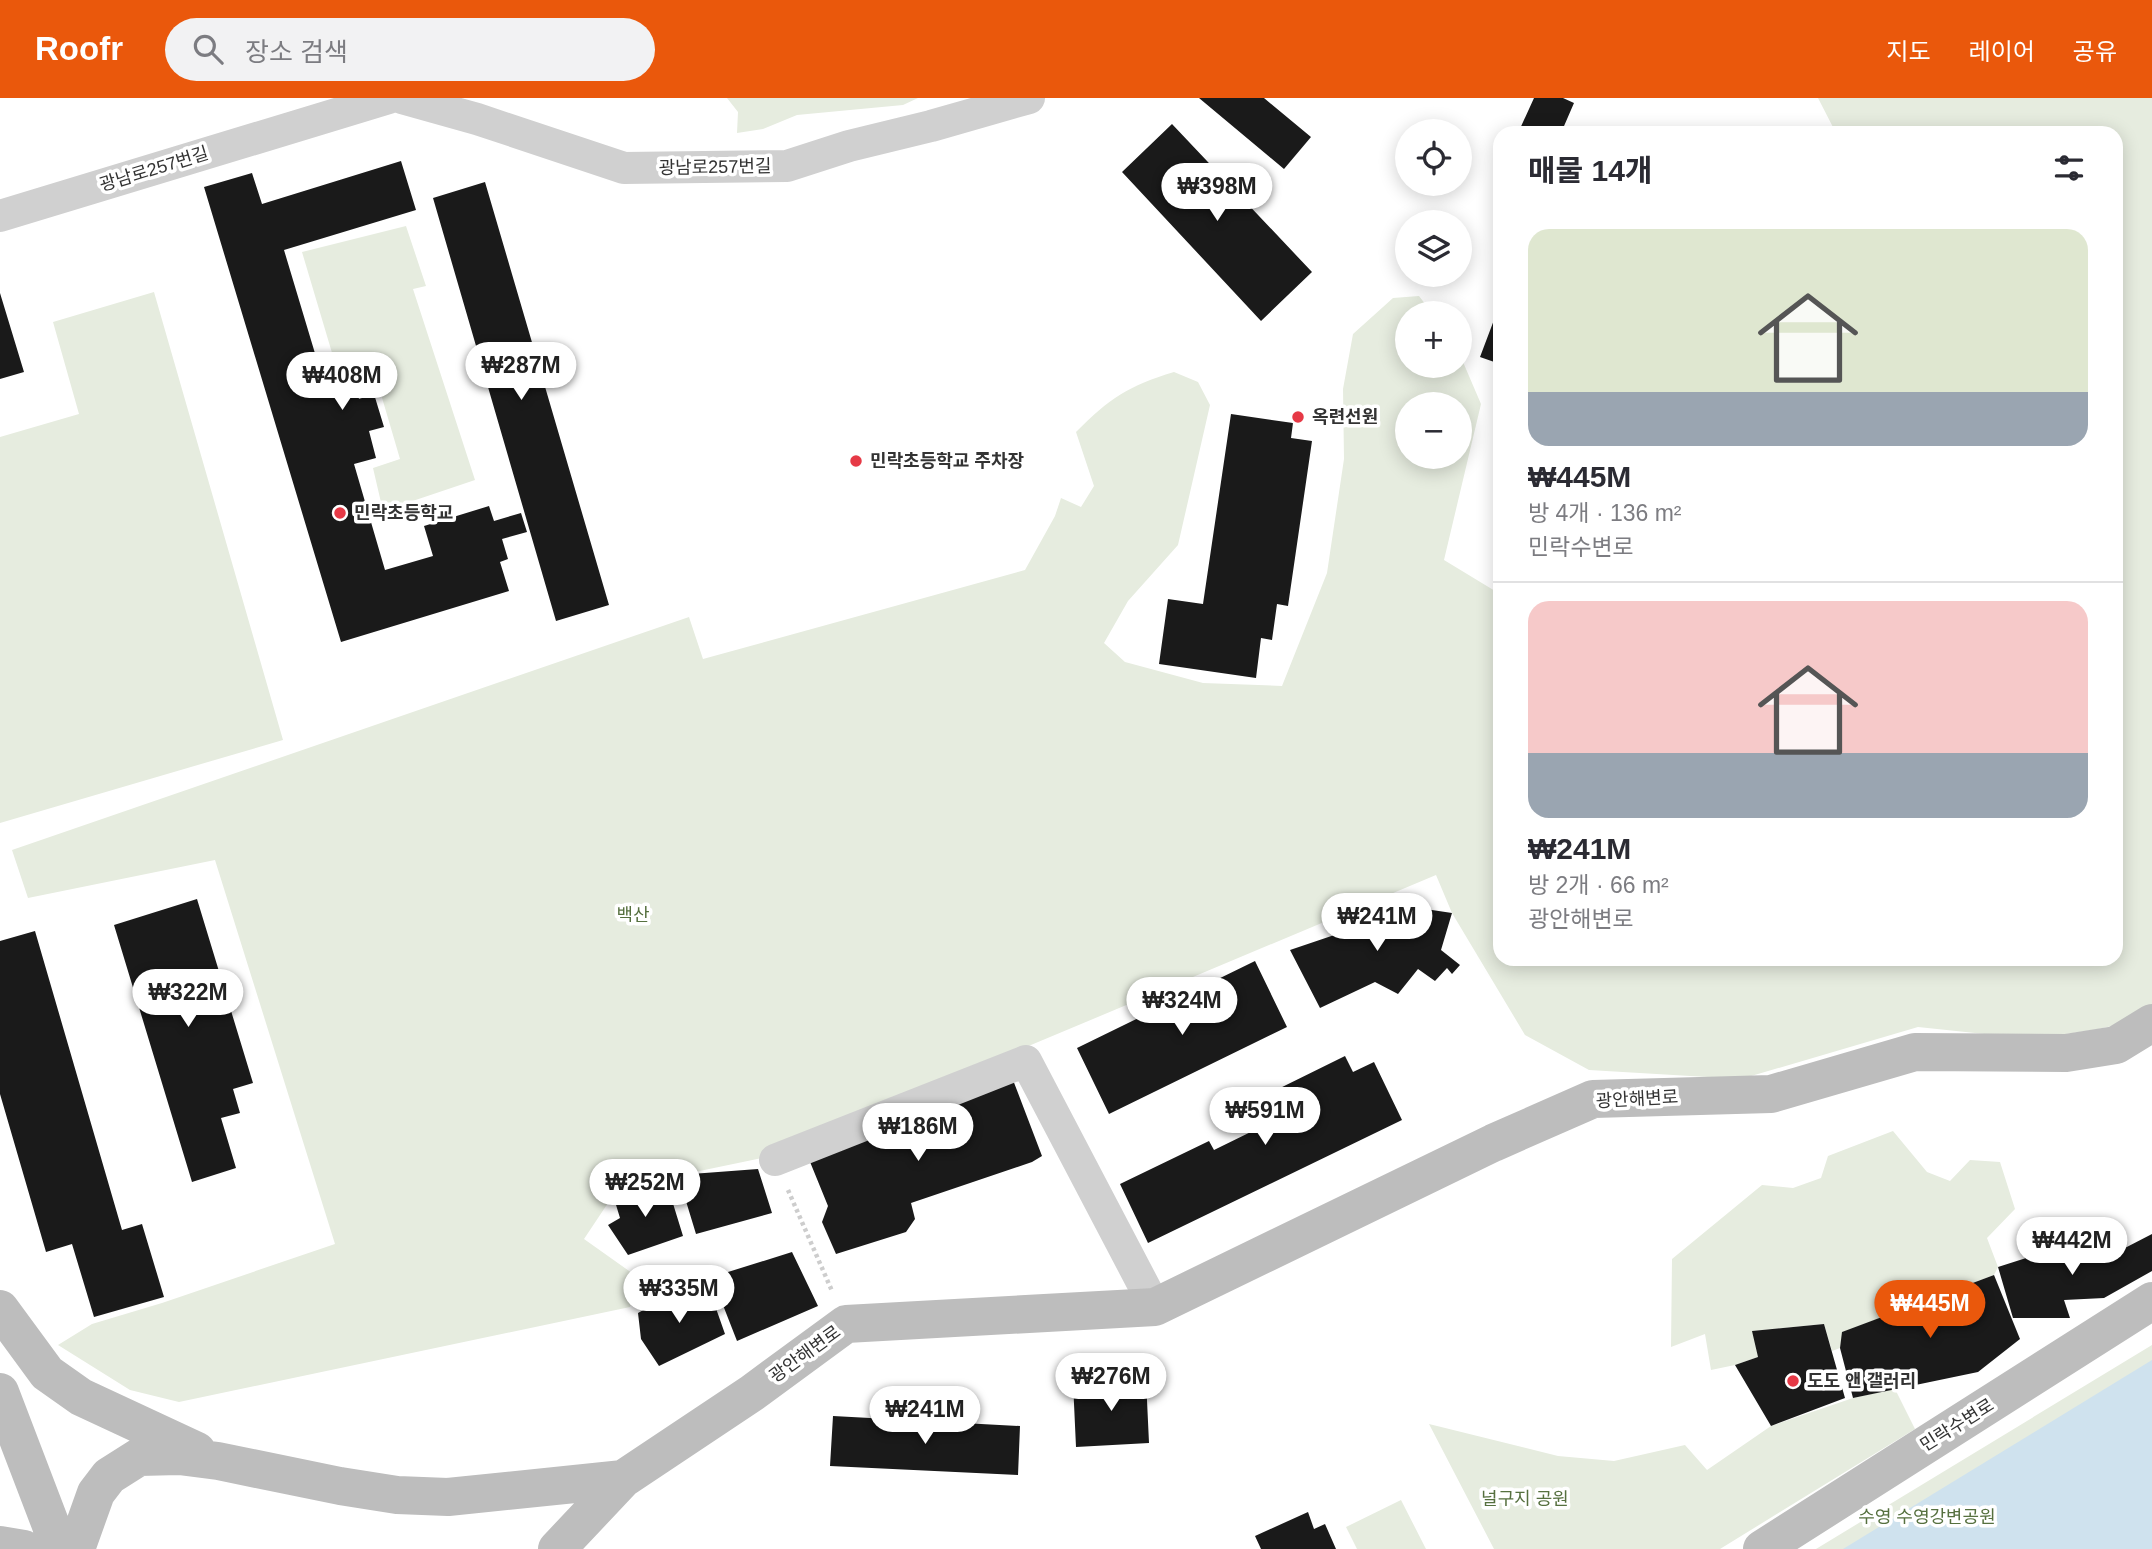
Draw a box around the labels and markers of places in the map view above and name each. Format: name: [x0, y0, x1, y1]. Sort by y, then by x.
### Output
pin: ₩398M: [1168, 164, 1266, 223]
pin: ₩287M: [472, 342, 570, 402]
pin: ₩408M: [293, 352, 391, 412]
place label: 옥련선원: [1312, 407, 1378, 427]
marker: 옥련선원: [1290, 409, 1306, 425]
place label: 민락초등학교 주차장: [870, 451, 1024, 471]
marker: 민락초등학교 주차장: [848, 453, 864, 469]
place label: 민락초등학교: [354, 503, 453, 523]
marker: 민락초등학교: [332, 505, 348, 521]
pin: ₩241M: [1328, 894, 1426, 953]
pin: ₩322M: [139, 970, 237, 1029]
pin: ₩324M: [1133, 978, 1231, 1037]
pin: ₩591M: [1216, 1088, 1314, 1147]
pin: ₩186M: [869, 1104, 967, 1163]
pin: ₩252M: [596, 1160, 694, 1219]
pin: ₩442M: [2023, 1218, 2121, 1277]
pin: ₩335M: [630, 1266, 728, 1325]
pin: ₩445M: [1881, 1280, 1979, 1340]
pin: ₩276M: [1062, 1354, 1160, 1413]
place label: 도도 앤 갤러리: [1807, 1371, 1916, 1391]
marker: 도도 앤 갤러리: [1785, 1373, 1801, 1389]
pin: ₩241M: [876, 1386, 974, 1446]

